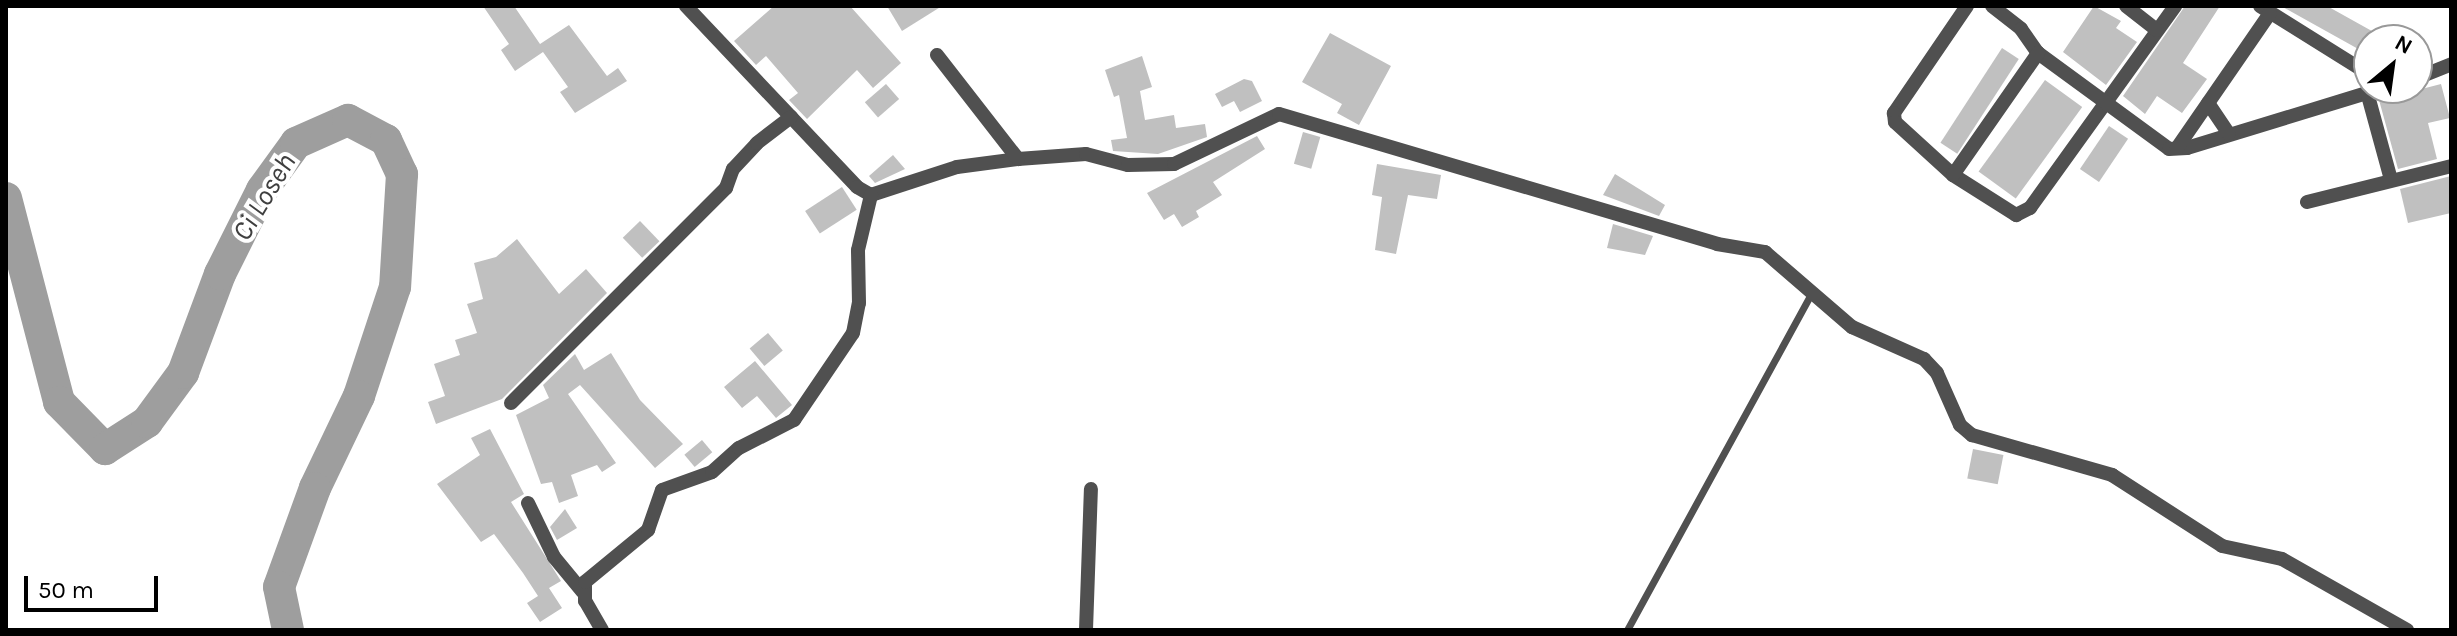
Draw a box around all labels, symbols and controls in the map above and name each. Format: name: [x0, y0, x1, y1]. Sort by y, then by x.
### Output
north arrow: [2353, 24, 2433, 104]
text: N: [2390, 30, 2417, 60]
water label: Ci Loseh: [225, 147, 303, 247]
scale bar: [28, 560, 162, 610]
text: 50 m: [38, 576, 94, 604]

